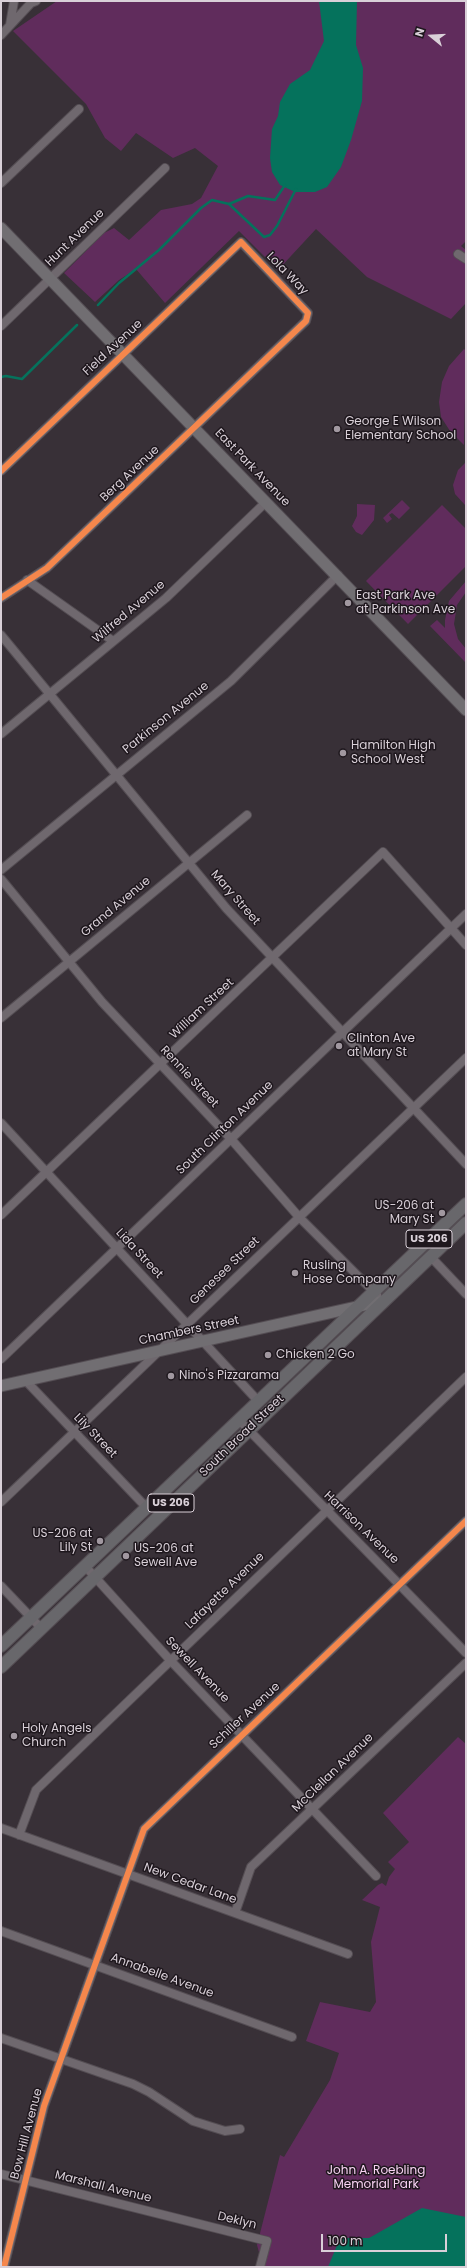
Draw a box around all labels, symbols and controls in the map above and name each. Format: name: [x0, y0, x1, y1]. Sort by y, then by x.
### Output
north arrow: [411, 16, 451, 56]
text: N: [411, 26, 428, 39]
street label: Hunt Avenue: [43, 206, 107, 270]
street label: Lola Way: [263, 250, 311, 298]
street label: Field Avenue: [80, 317, 146, 379]
place label: George E Wilson Elementary School: [345, 415, 456, 443]
marker: George E Wilson Elementary School: [332, 424, 342, 434]
street label: East Park Avenue: [211, 426, 293, 510]
street label: Berg Avenue: [97, 443, 163, 505]
street label: Wilfred Avenue: [90, 578, 168, 646]
place label: East Park Ave at Parkinson Ave: [356, 589, 455, 617]
marker: East Park Ave at Parkinson Ave: [343, 598, 353, 608]
street label: Parkinson Avenue: [120, 679, 212, 757]
place label: Hamilton High School West: [351, 739, 436, 767]
marker: Hamilton High School West: [338, 748, 348, 758]
street label: Mary Street: [207, 868, 263, 928]
street label: Grand Avenue: [78, 874, 154, 940]
street label: William Street: [167, 976, 237, 1042]
place label: Clinton Ave at Mary St: [347, 1032, 415, 1060]
marker: Clinton Ave at Mary St: [334, 1041, 344, 1051]
street label: Rennie Street: [157, 1043, 221, 1111]
street label: South Clinton Avenue: [174, 1078, 276, 1178]
place label: US-206 at Mary St: [375, 1199, 434, 1227]
marker: US-206 at Mary St: [437, 1208, 447, 1218]
street label: Lida Street: [112, 1226, 166, 1282]
road number: US 206: [406, 1230, 452, 1248]
street label: Genesee Street: [187, 1234, 263, 1308]
place label: Rusling Hose Company: [303, 1259, 396, 1287]
marker: Rusling Hose Company: [290, 1268, 300, 1278]
street label: Chambers Street: [138, 1313, 240, 1349]
place label: Chicken 2 Go: [276, 1348, 355, 1362]
marker: Chicken 2 Go: [263, 1350, 273, 1360]
place label: Nino's Pizzarama: [179, 1369, 279, 1383]
marker: Nino's Pizzarama: [166, 1371, 176, 1381]
street label: South Broad Street: [197, 1392, 287, 1480]
street label: Lily Street: [70, 1411, 120, 1461]
street label: Harrison Avenue: [321, 1489, 401, 1567]
road number: US 206: [148, 1494, 194, 1512]
place label: US-206 at Lily St: [33, 1527, 92, 1555]
marker: US-206 at Lily St: [95, 1536, 105, 1546]
place label: US-206 at Sewell Ave: [134, 1542, 197, 1570]
street label: Lafayette Avenue: [183, 1550, 267, 1632]
marker: US-206 at Sewell Ave: [121, 1551, 131, 1561]
street label: Sewell Avenue: [162, 1634, 232, 1706]
street label: Schiller Avenue: [207, 1680, 283, 1752]
place label: Holy Angels Church: [22, 1722, 91, 1750]
marker: Holy Angels Church: [9, 1731, 19, 1741]
street label: McClellan Avenue: [289, 1731, 377, 1815]
street label: New Cedar Lane: [142, 1860, 238, 1908]
street label: Annabelle Avenue: [108, 1951, 216, 2001]
street label: Bow Hill Avenue: [8, 2087, 46, 2181]
park label: John A. Roebling Memorial Park: [327, 2164, 425, 2192]
street label: Marshall Avenue: [53, 2168, 153, 2206]
street label: Deklyn: [216, 2209, 258, 2233]
scale bar: [323, 2226, 449, 2252]
text: 100 m: [328, 2232, 362, 2249]

